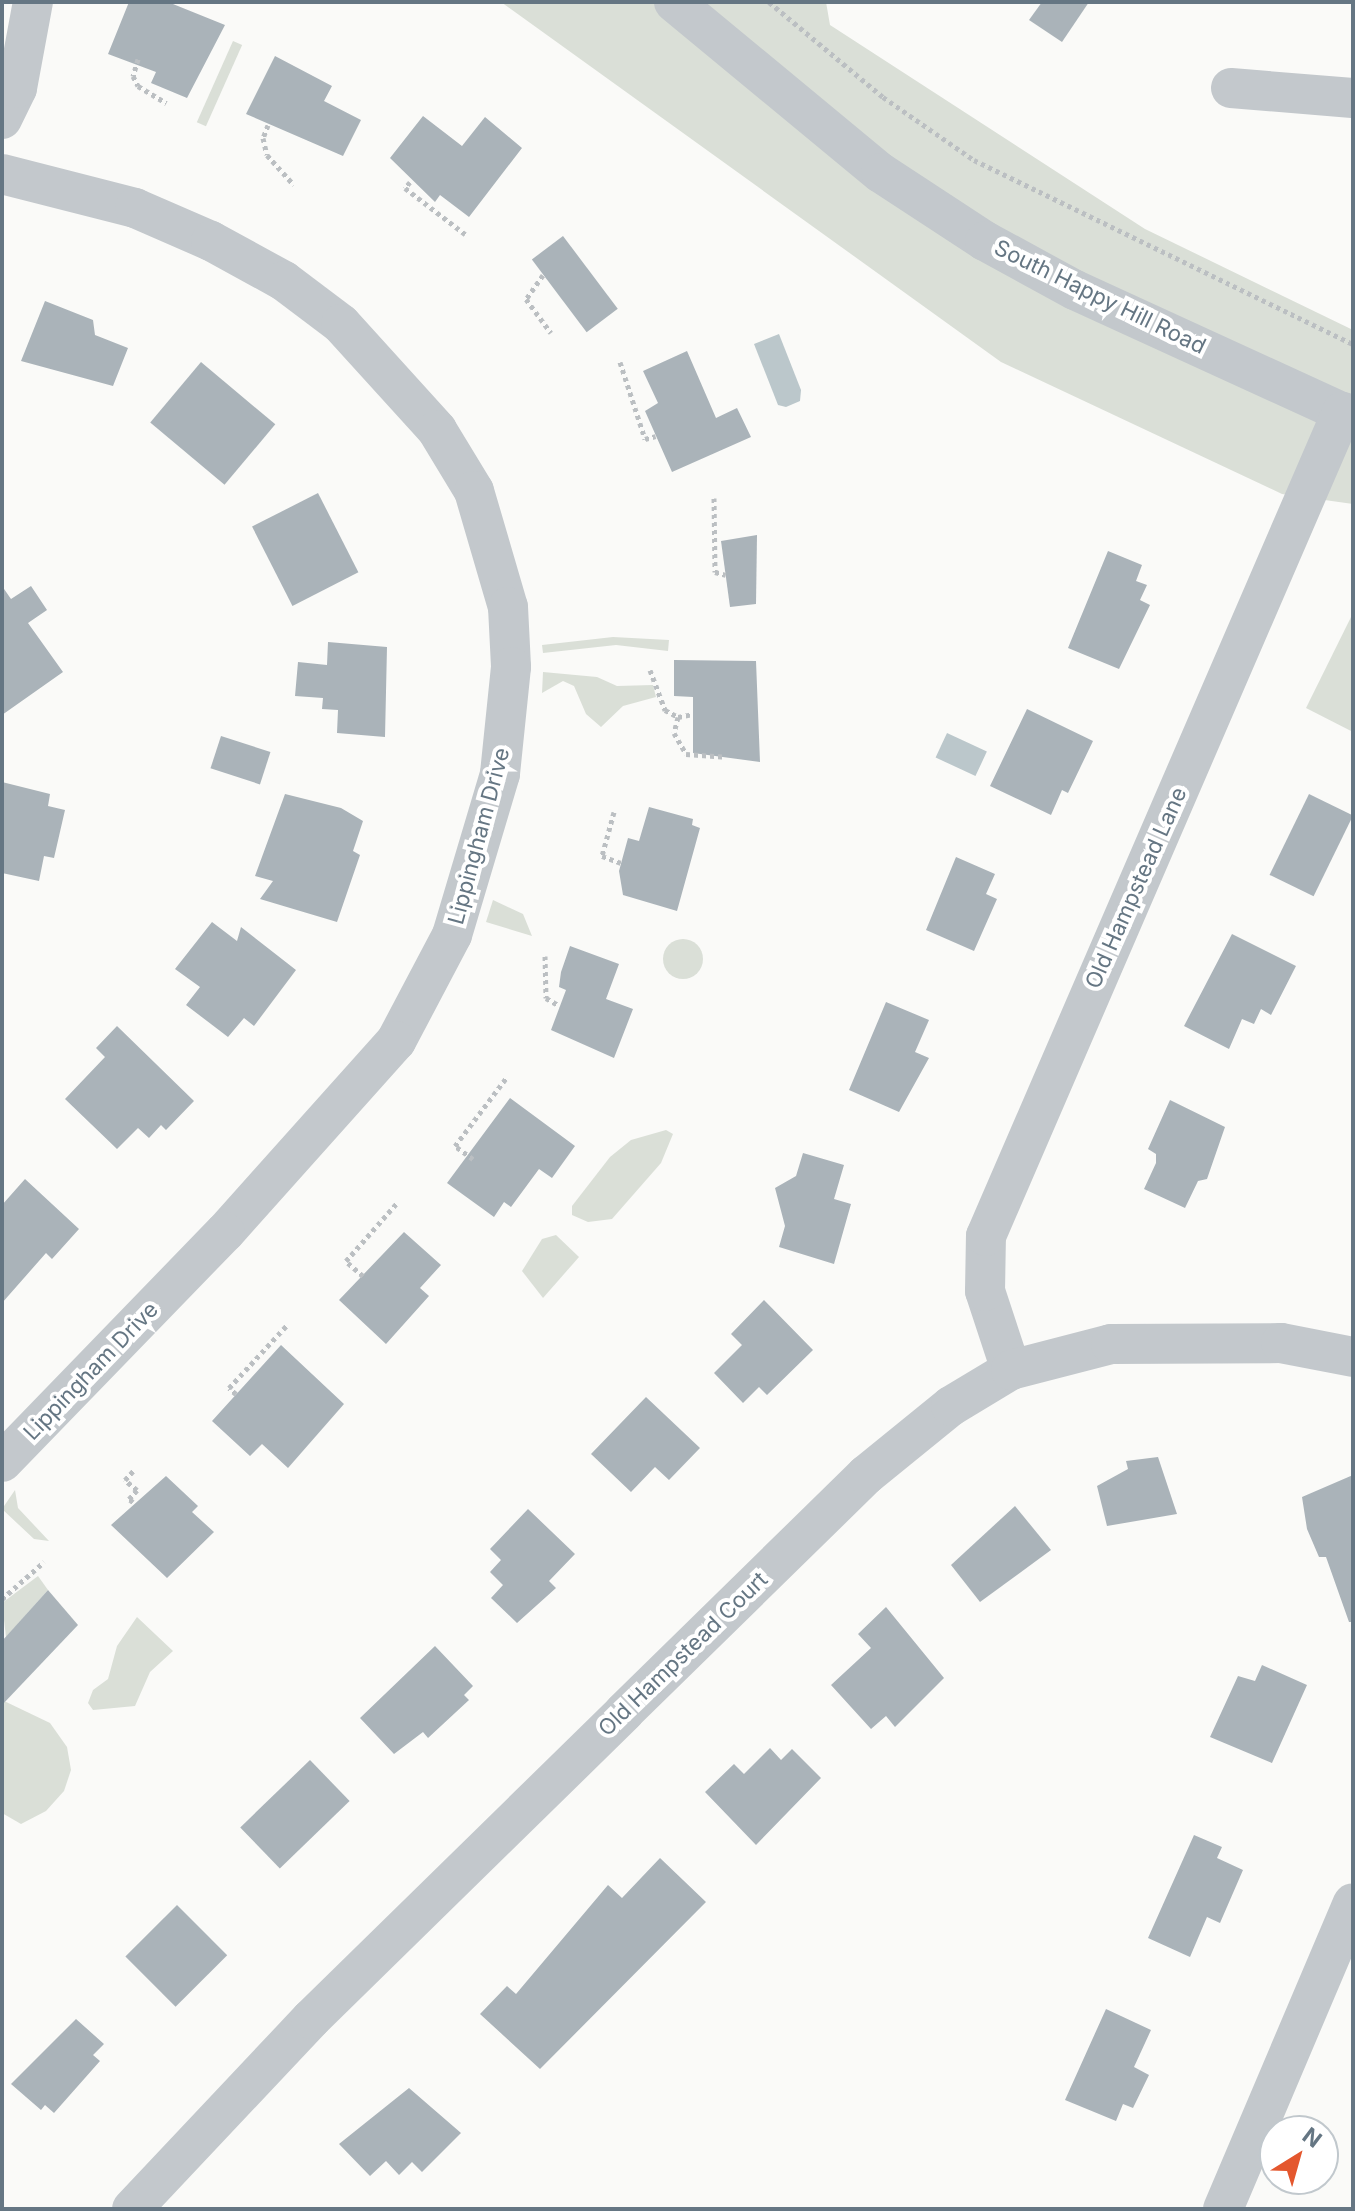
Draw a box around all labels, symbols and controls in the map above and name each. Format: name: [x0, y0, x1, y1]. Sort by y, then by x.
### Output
street label: South Happy Hill Road: [990, 234, 1210, 360]
street label: Lippingham Drive: [443, 745, 515, 927]
street label: Old Hampstead Lane: [1080, 783, 1192, 993]
street label: Lippingham Drive: [18, 1296, 164, 1446]
street label: Old Hampstead Court: [593, 1566, 773, 1742]
north arrow: [1259, 2115, 1339, 2195]
text: N: [1298, 2122, 1327, 2153]

